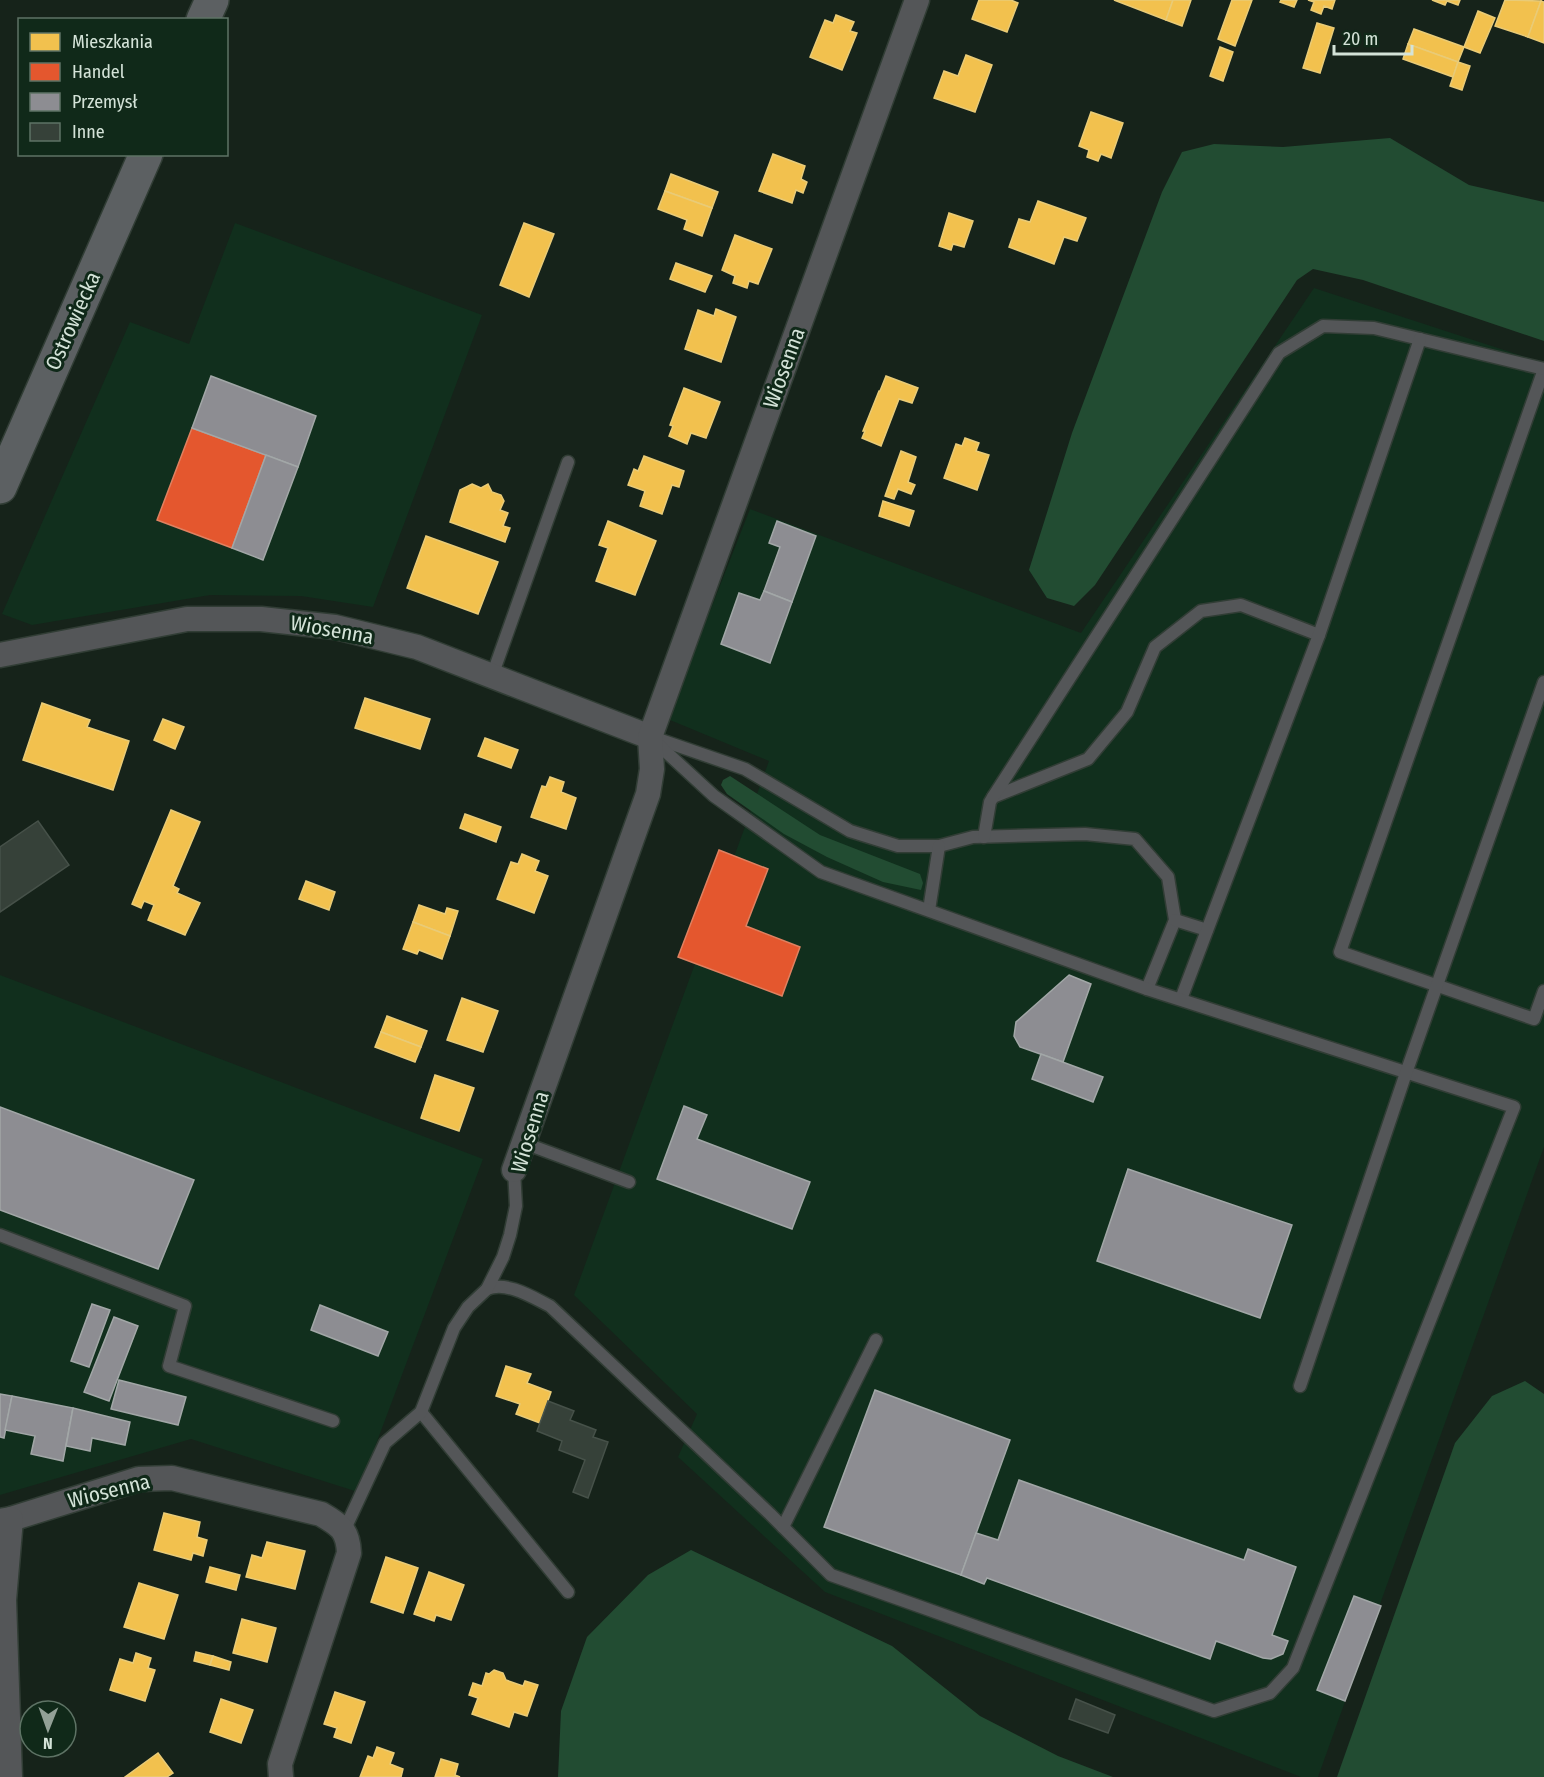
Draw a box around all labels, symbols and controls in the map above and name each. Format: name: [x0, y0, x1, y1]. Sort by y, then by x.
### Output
legend: [18, 18, 228, 156]
scale bar: [1334, 18, 1412, 56]
text: 20 m: [1343, 28, 1378, 50]
text: Mieszkania: [72, 31, 153, 53]
text: Handel: [72, 61, 125, 83]
text: Przemysł: [72, 91, 138, 113]
text: Inne: [72, 121, 105, 143]
street label: Ostrowiecka: [40, 268, 106, 374]
street label: Wiosenna: [757, 324, 811, 412]
street label: Wiosenna: [288, 610, 376, 650]
street label: Wiosenna: [505, 1088, 555, 1176]
street label: Wiosenna: [65, 1468, 153, 1514]
north arrow: [18, 1699, 78, 1759]
text: N: [43, 1734, 53, 1753]

